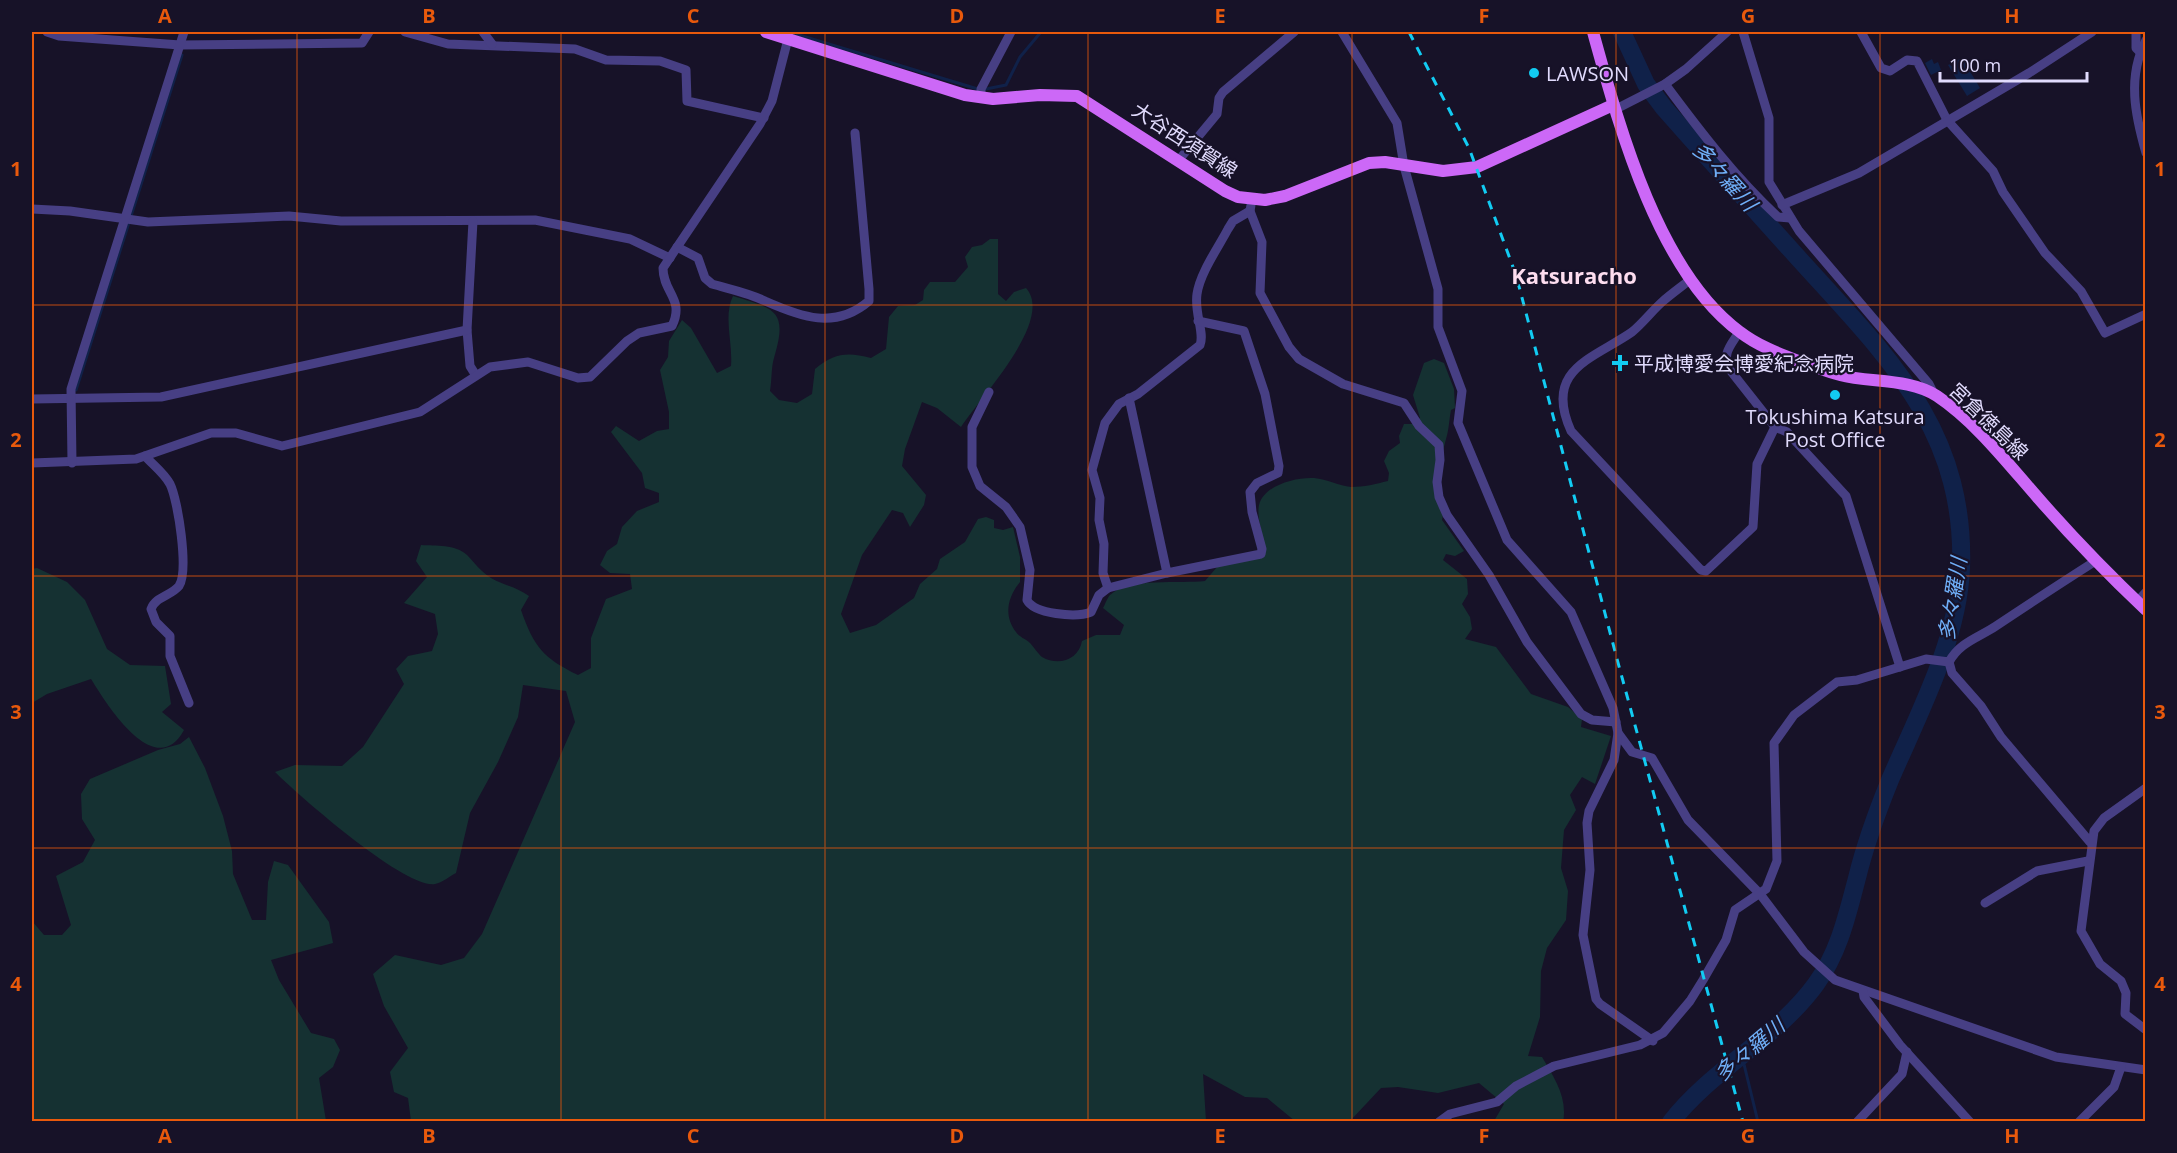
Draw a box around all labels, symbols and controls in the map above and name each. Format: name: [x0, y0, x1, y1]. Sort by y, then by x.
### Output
text: A: [158, 2, 172, 29]
text: B: [422, 2, 436, 29]
text: C: [687, 2, 700, 29]
text: D: [950, 2, 964, 29]
text: E: [1214, 2, 1226, 29]
text: F: [1479, 2, 1489, 29]
text: G: [1741, 2, 1755, 29]
text: H: [2004, 2, 2020, 29]
scale bar: [1940, 45, 2087, 83]
text: 100 m: [1949, 53, 2001, 77]
place label: LAWSON: [1546, 60, 1629, 87]
marker: LAWSON: [1527, 66, 1541, 80]
street label: 大谷西須賀線: [1127, 96, 1243, 184]
water label: 多々羅川: [1686, 135, 1765, 218]
text: 1: [10, 155, 22, 182]
text: 1: [2154, 155, 2166, 182]
district label: Katsuracho: [1511, 260, 1637, 290]
place label: 平成博愛会博愛紀念病院: [1634, 350, 1854, 377]
marker: 平成博愛会博愛紀念病院: [1611, 354, 1629, 372]
street label: 宮倉徳島線: [1944, 377, 2034, 465]
marker: Tokushima Katsura Post Office: [1828, 388, 1842, 402]
place label: Tokushima Katsura Post Office: [1745, 403, 1925, 453]
text: 2: [10, 426, 22, 453]
text: 2: [2154, 426, 2166, 453]
water label: 多々羅川: [1932, 553, 1973, 643]
text: 3: [10, 698, 22, 725]
text: 3: [2154, 698, 2166, 725]
text: 4: [10, 970, 22, 997]
text: 4: [2154, 970, 2166, 997]
water label: 多々羅川: [1708, 1010, 1792, 1087]
text: A: [158, 1122, 172, 1149]
text: B: [422, 1122, 436, 1149]
text: C: [687, 1122, 700, 1149]
text: D: [950, 1122, 964, 1149]
text: E: [1214, 1122, 1226, 1149]
text: F: [1479, 1122, 1489, 1149]
text: G: [1741, 1122, 1755, 1149]
text: H: [2004, 1122, 2020, 1149]

